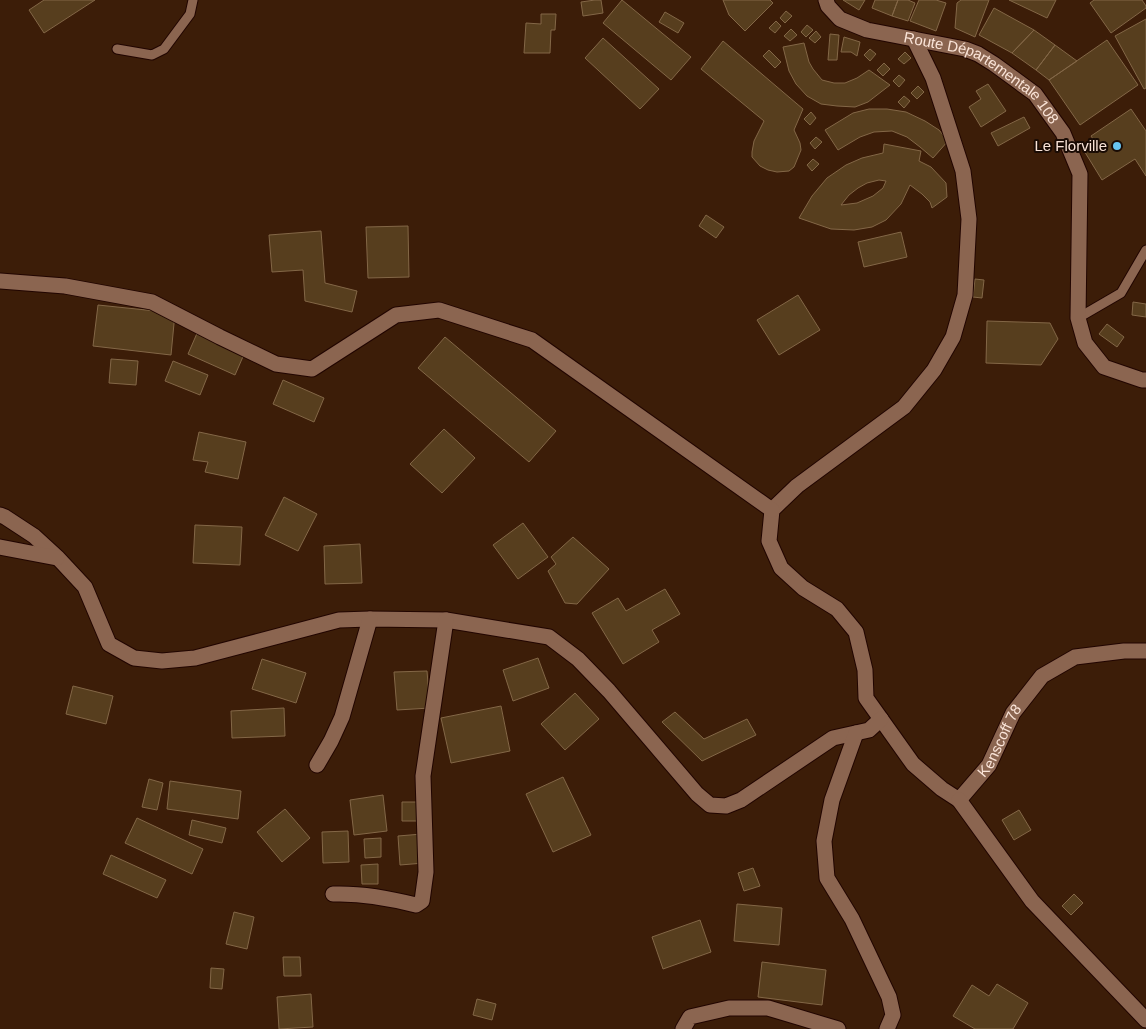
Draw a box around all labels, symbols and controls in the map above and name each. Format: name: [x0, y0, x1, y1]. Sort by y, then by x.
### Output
street label: Route Départementale 108: [903, 28, 1062, 127]
place label: Le Florville: [1034, 137, 1107, 154]
marker: Le Florville: [1111, 140, 1123, 152]
street label: Kenscoff 78: [974, 701, 1025, 780]

